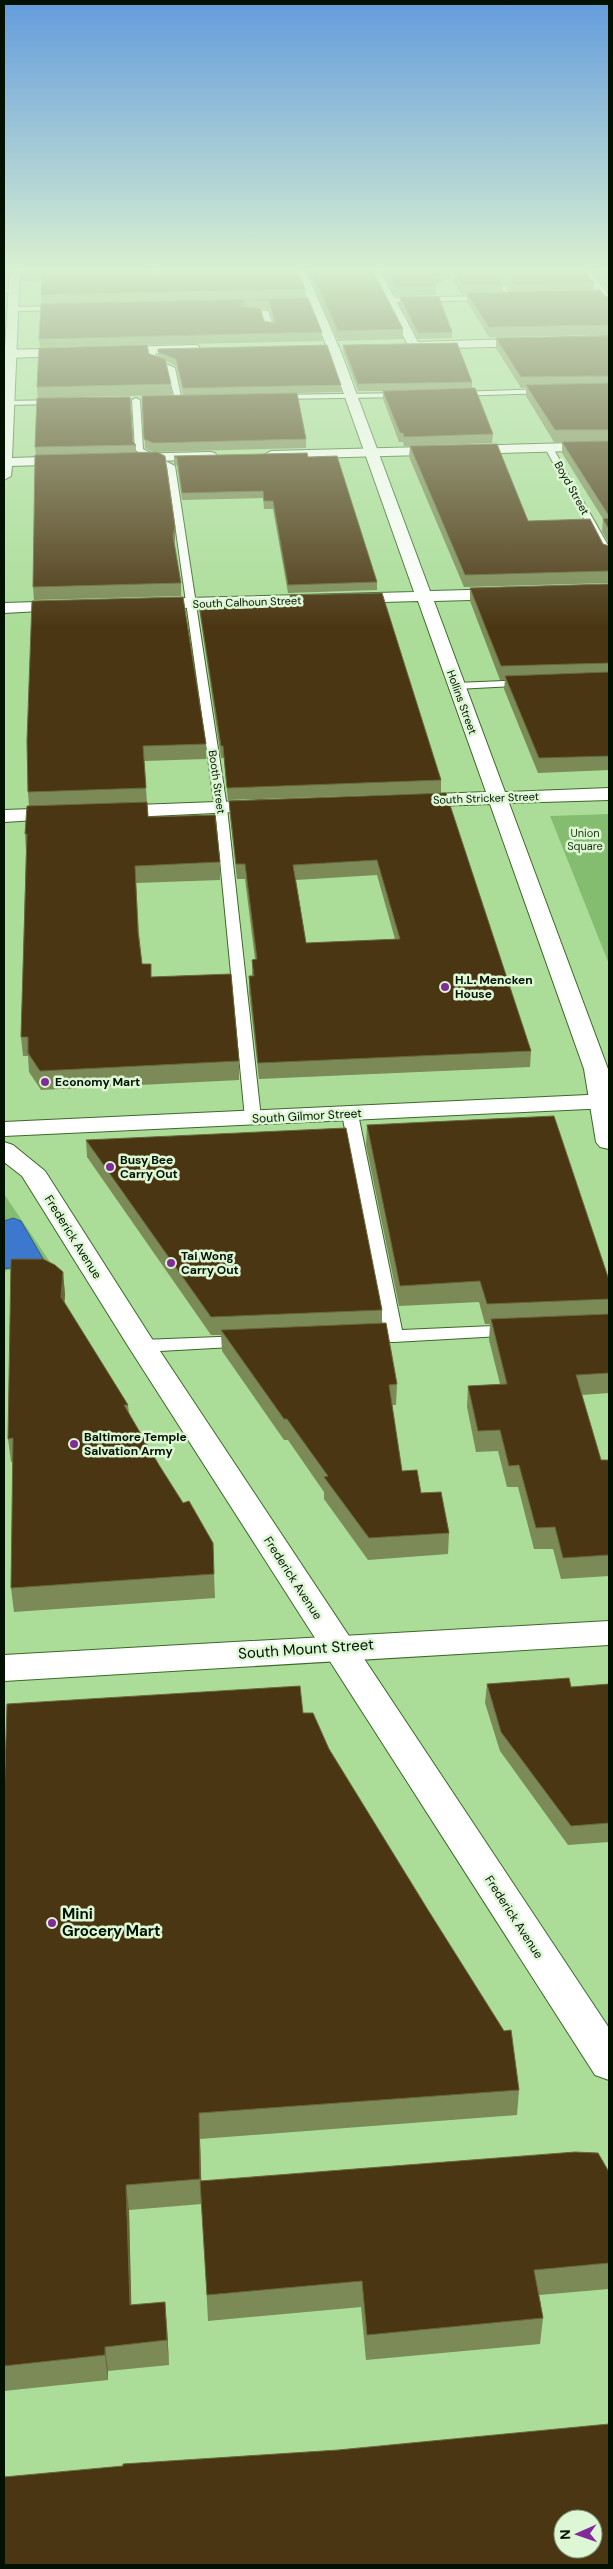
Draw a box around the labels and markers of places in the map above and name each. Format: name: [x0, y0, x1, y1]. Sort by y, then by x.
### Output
place label: H.L. Mencken House: [455, 972, 533, 1002]
marker: H.L. Mencken House: [439, 981, 451, 993]
place label: Economy Mart: [55, 1074, 140, 1090]
marker: Economy Mart: [39, 1076, 51, 1088]
place label: Busy Bee Carry Out: [120, 1152, 178, 1182]
marker: Busy Bee Carry Out: [104, 1161, 116, 1173]
place label: Tai Wong Carry Out: [181, 1248, 239, 1278]
marker: Tai Wong Carry Out: [165, 1257, 177, 1269]
place label: Baltimore Temple Salvation Army: [84, 1429, 187, 1459]
marker: Baltimore Temple Salvation Army: [68, 1438, 80, 1450]
place label: Mini Grocery Mart: [62, 1904, 160, 1941]
marker: Mini Grocery Mart: [46, 1917, 58, 1929]

